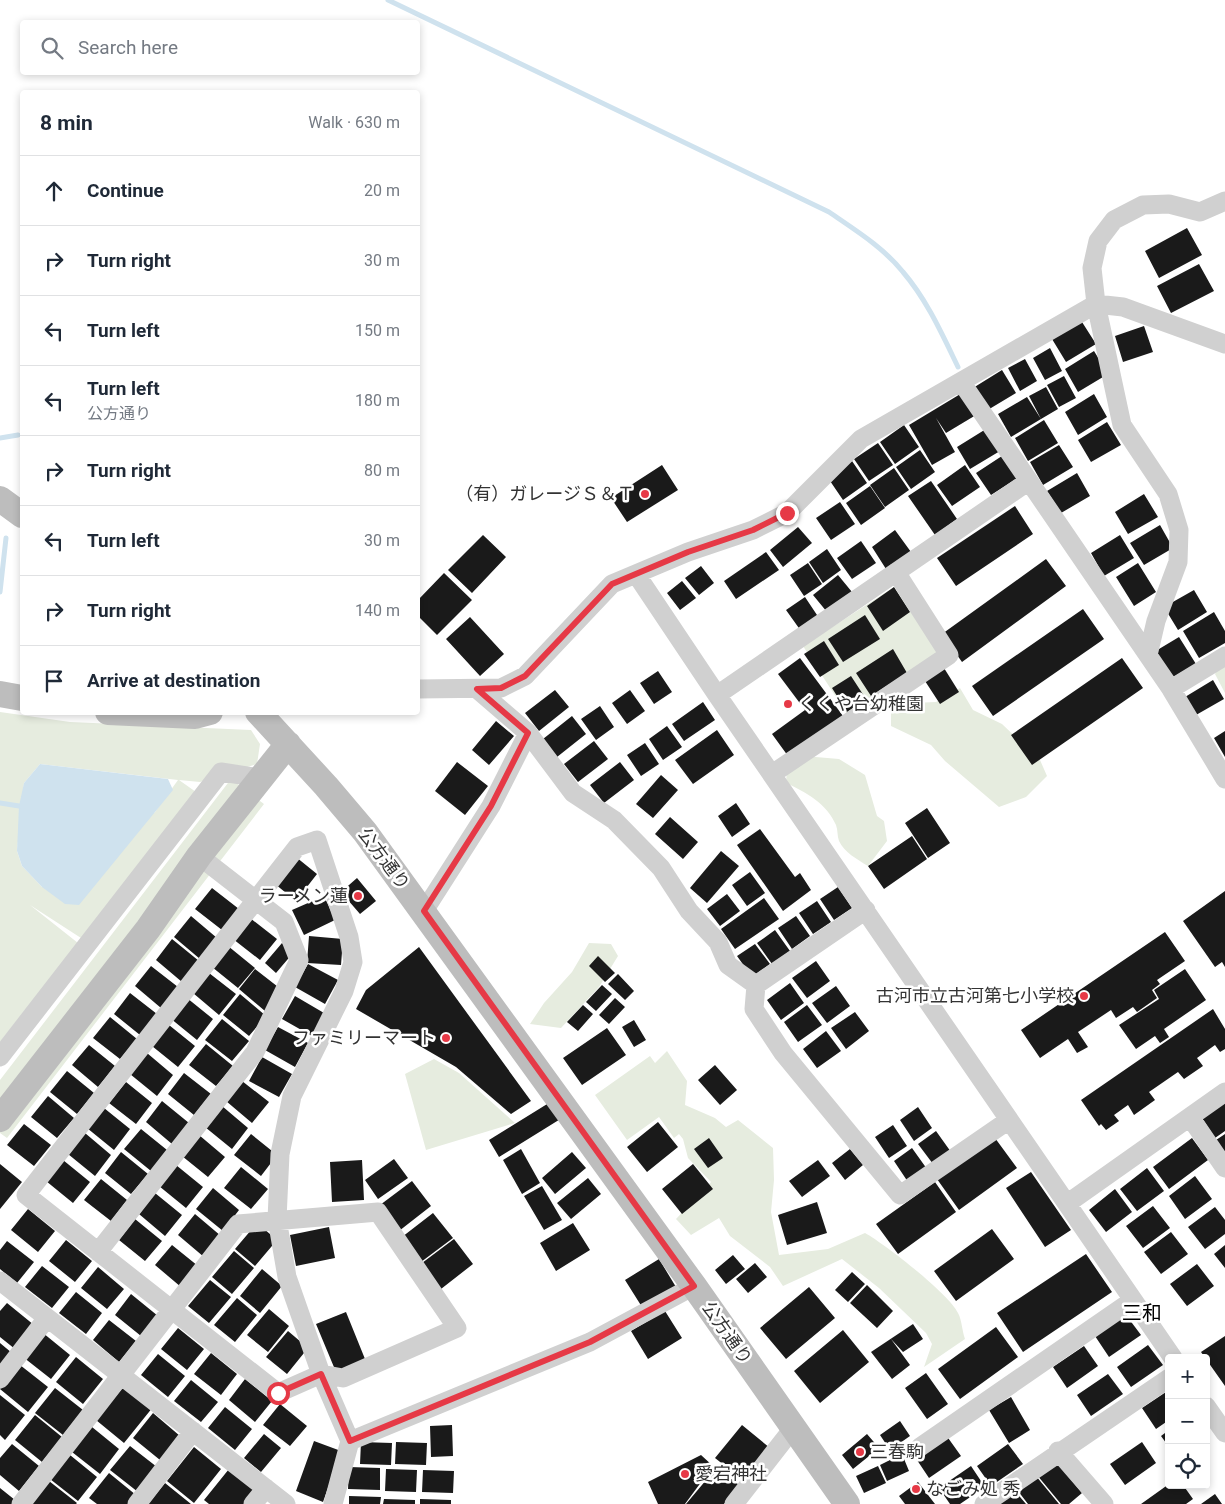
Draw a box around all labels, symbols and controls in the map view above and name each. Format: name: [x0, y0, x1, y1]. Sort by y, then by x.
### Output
search box: [20, 20, 420, 75]
icon: search: [38, 34, 66, 62]
text: Search here: [78, 36, 178, 59]
text: 8 min: [40, 111, 93, 135]
text: Walk · 630 m: [308, 113, 400, 132]
icon: ahead: [40, 177, 68, 205]
text: Continue: [87, 179, 164, 202]
text: 20 m: [364, 181, 400, 200]
icon: right: [40, 247, 68, 275]
text: Turn right: [87, 249, 171, 272]
text: 30 m: [364, 251, 400, 270]
icon: left: [40, 317, 68, 345]
text: Turn left: [87, 319, 160, 342]
text: 150 m: [355, 321, 400, 340]
text: Turn left: [87, 377, 160, 400]
icon: left: [40, 387, 68, 415]
text: 180 m: [355, 391, 400, 410]
text: 公方通り: [87, 404, 151, 423]
icon: right: [40, 457, 68, 485]
text: Turn right: [87, 459, 171, 482]
text: 80 m: [364, 461, 400, 480]
place label: （有）ガレージＳ＆Ｔ: [455, 483, 635, 504]
marker: （有）ガレージＳ＆Ｔ: [639, 488, 651, 500]
route end: [776, 502, 799, 525]
icon: left: [40, 527, 68, 555]
text: Turn left: [87, 529, 160, 552]
text: 30 m: [364, 531, 400, 550]
icon: right: [40, 597, 68, 625]
text: Turn right: [87, 599, 171, 622]
text: 140 m: [355, 601, 400, 620]
icon: arrive: [40, 667, 68, 695]
text: Arrive at destination: [87, 669, 260, 692]
place label: くくや台幼稚園: [798, 693, 924, 714]
marker: くくや台幼稚園: [782, 698, 794, 710]
street label: 公方通り: [354, 824, 414, 894]
place label: ラーメン蓮: [259, 885, 348, 906]
marker: ラーメン蓮: [352, 890, 364, 902]
place label: 古河市立古河第七小学校: [876, 985, 1074, 1006]
marker: 古河市立古河第七小学校: [1078, 990, 1090, 1002]
place label: ファミリーマート: [292, 1027, 436, 1048]
marker: ファミリーマート: [440, 1032, 452, 1044]
street label: 公方通り: [698, 1297, 757, 1368]
district label: 三和: [1122, 1301, 1162, 1325]
map controls: [1165, 1354, 1210, 1489]
button: +: [1165, 1354, 1210, 1399]
route start: [267, 1382, 290, 1405]
button: −: [1165, 1399, 1210, 1444]
place label: 三春駒: [870, 1441, 924, 1462]
button: locate: [1165, 1444, 1210, 1489]
marker: 三春駒: [854, 1446, 866, 1458]
place label: 愛宕神社: [695, 1463, 767, 1484]
marker: 愛宕神社: [679, 1468, 691, 1480]
place label: なごみ処 秀: [926, 1478, 1020, 1499]
marker: なごみ処 秀: [910, 1483, 922, 1495]

